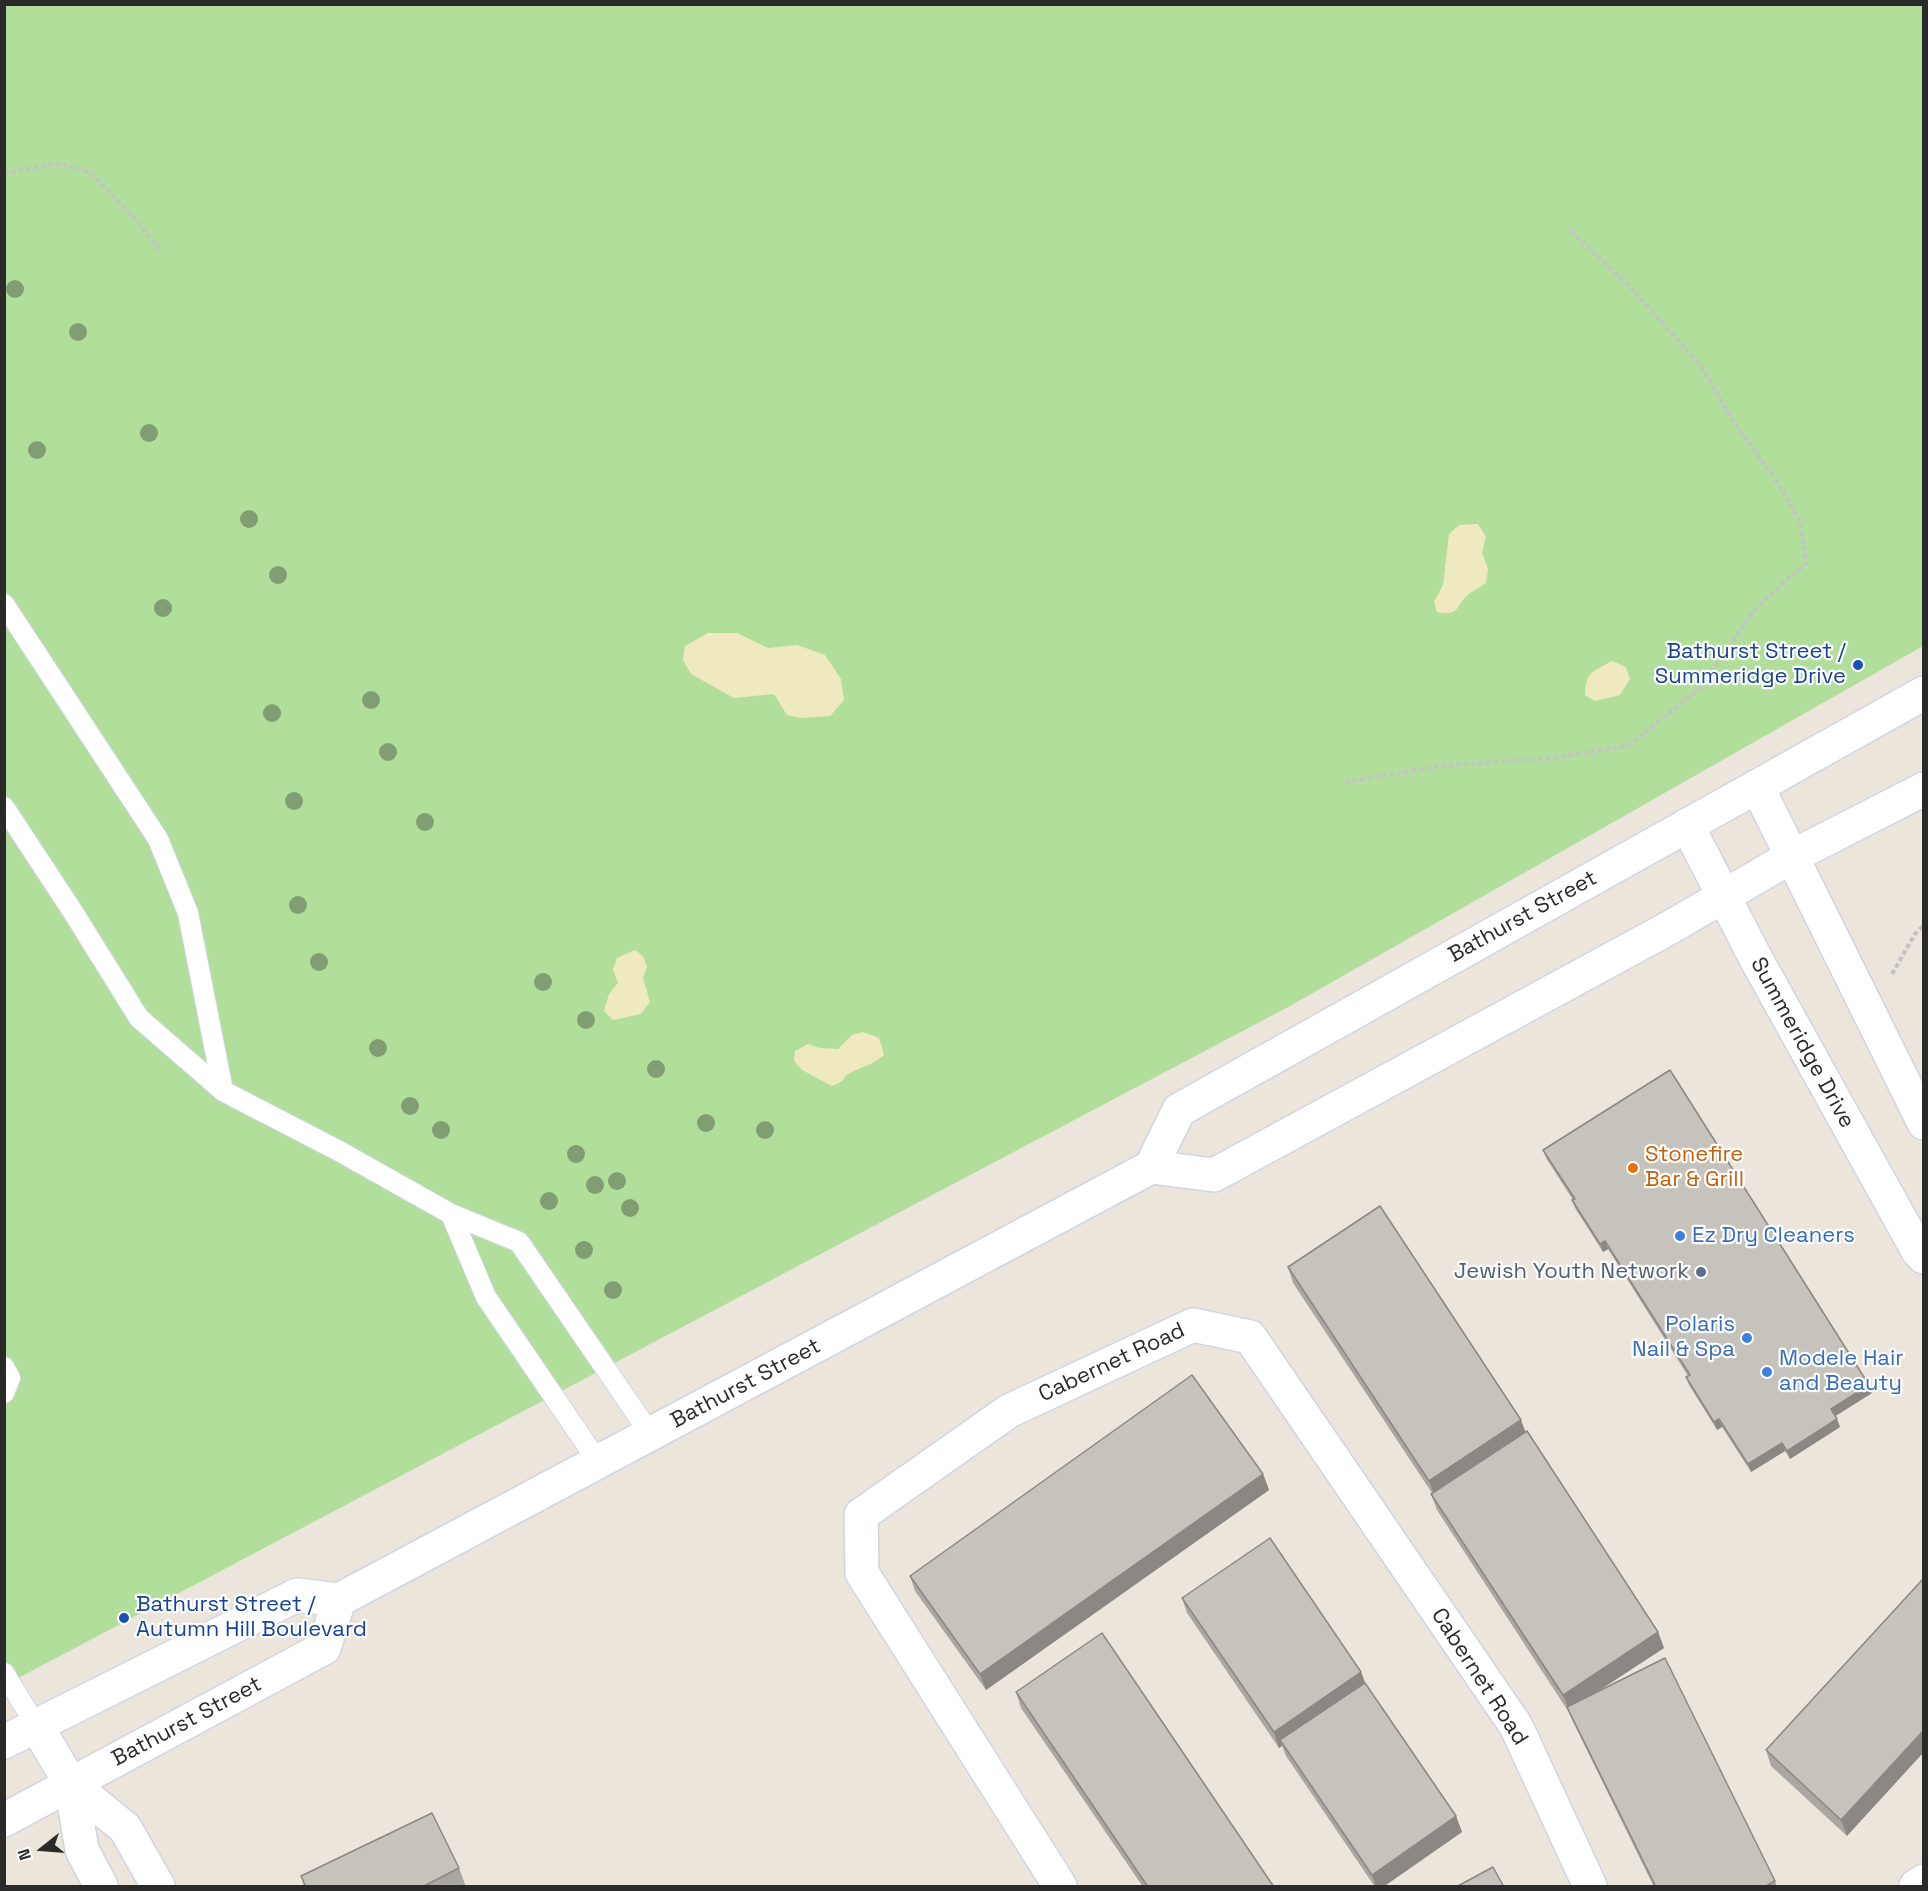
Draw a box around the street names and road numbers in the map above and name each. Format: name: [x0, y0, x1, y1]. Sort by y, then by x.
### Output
street label: Bathurst Street: [1444, 865, 1602, 969]
street label: Summeridge Drive: [1744, 953, 1860, 1133]
street label: Cabernet Road: [1035, 1318, 1189, 1408]
street label: Bathurst Street: [667, 1333, 825, 1435]
street label: Cabernet Road: [1425, 1604, 1533, 1750]
street label: Bathurst Street: [108, 1671, 266, 1773]

